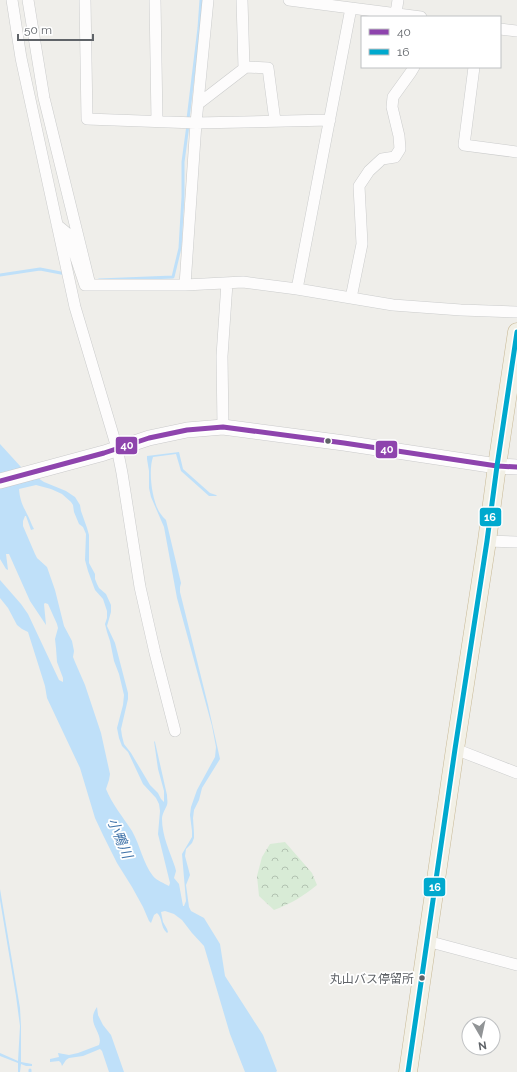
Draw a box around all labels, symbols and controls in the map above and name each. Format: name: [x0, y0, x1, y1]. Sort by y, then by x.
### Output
scale bar: [18, 16, 93, 42]
legend: [361, 16, 501, 68]
text: 50 m: [24, 23, 52, 37]
text: 40: [397, 25, 411, 39]
text: 16: [397, 45, 409, 59]
line badge: 40: [115, 436, 138, 455]
unlabelled marker: [323, 436, 333, 446]
text: 40: [120, 439, 134, 452]
line badge: 40: [375, 440, 398, 459]
text: 40: [380, 443, 394, 456]
line badge: 16: [479, 507, 502, 527]
text: 16: [484, 511, 496, 524]
water label: 小鴨川: [104, 816, 136, 862]
line badge: 16: [423, 877, 446, 897]
text: 16: [429, 881, 441, 894]
place label: 丸山バス停留所: [330, 972, 414, 986]
marker: 丸山バス停留所: [417, 973, 427, 983]
north arrow: [461, 1016, 501, 1056]
text: N: [477, 1038, 488, 1052]

